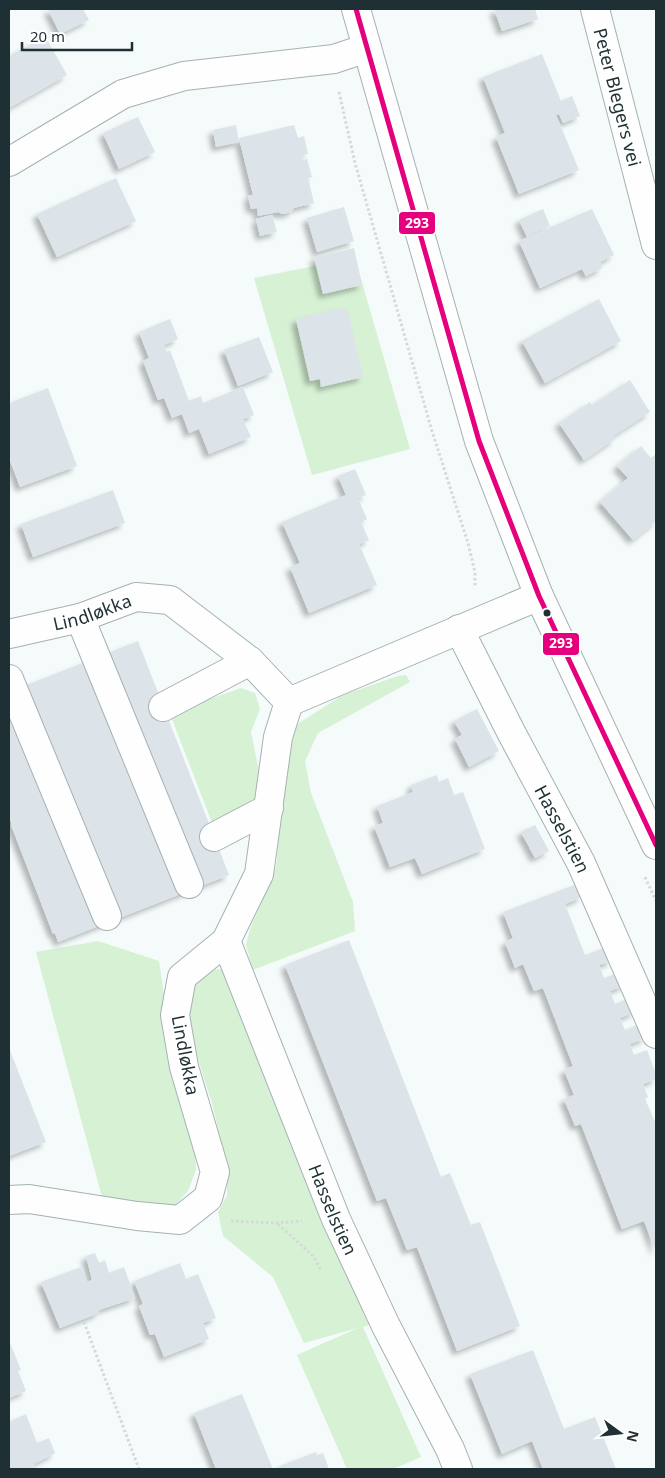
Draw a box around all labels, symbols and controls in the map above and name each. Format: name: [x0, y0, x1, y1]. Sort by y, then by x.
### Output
scale bar: [22, 20, 132, 52]
street label: Peter Blegers vei: [588, 25, 647, 169]
text: 20 m: [30, 26, 65, 46]
line badge: 293: [398, 211, 436, 235]
text: 293: [405, 213, 429, 232]
street label: Lindløkka: [51, 588, 135, 636]
unlabelled marker: [542, 608, 552, 618]
line badge: 293: [542, 632, 580, 656]
text: 293: [549, 633, 573, 652]
street label: Hasselstien: [529, 780, 596, 876]
street label: Lindløkka: [166, 1013, 206, 1097]
street label: Hasselstien: [303, 1160, 363, 1259]
north arrow: [595, 1408, 645, 1458]
text: N: [622, 1429, 644, 1444]

